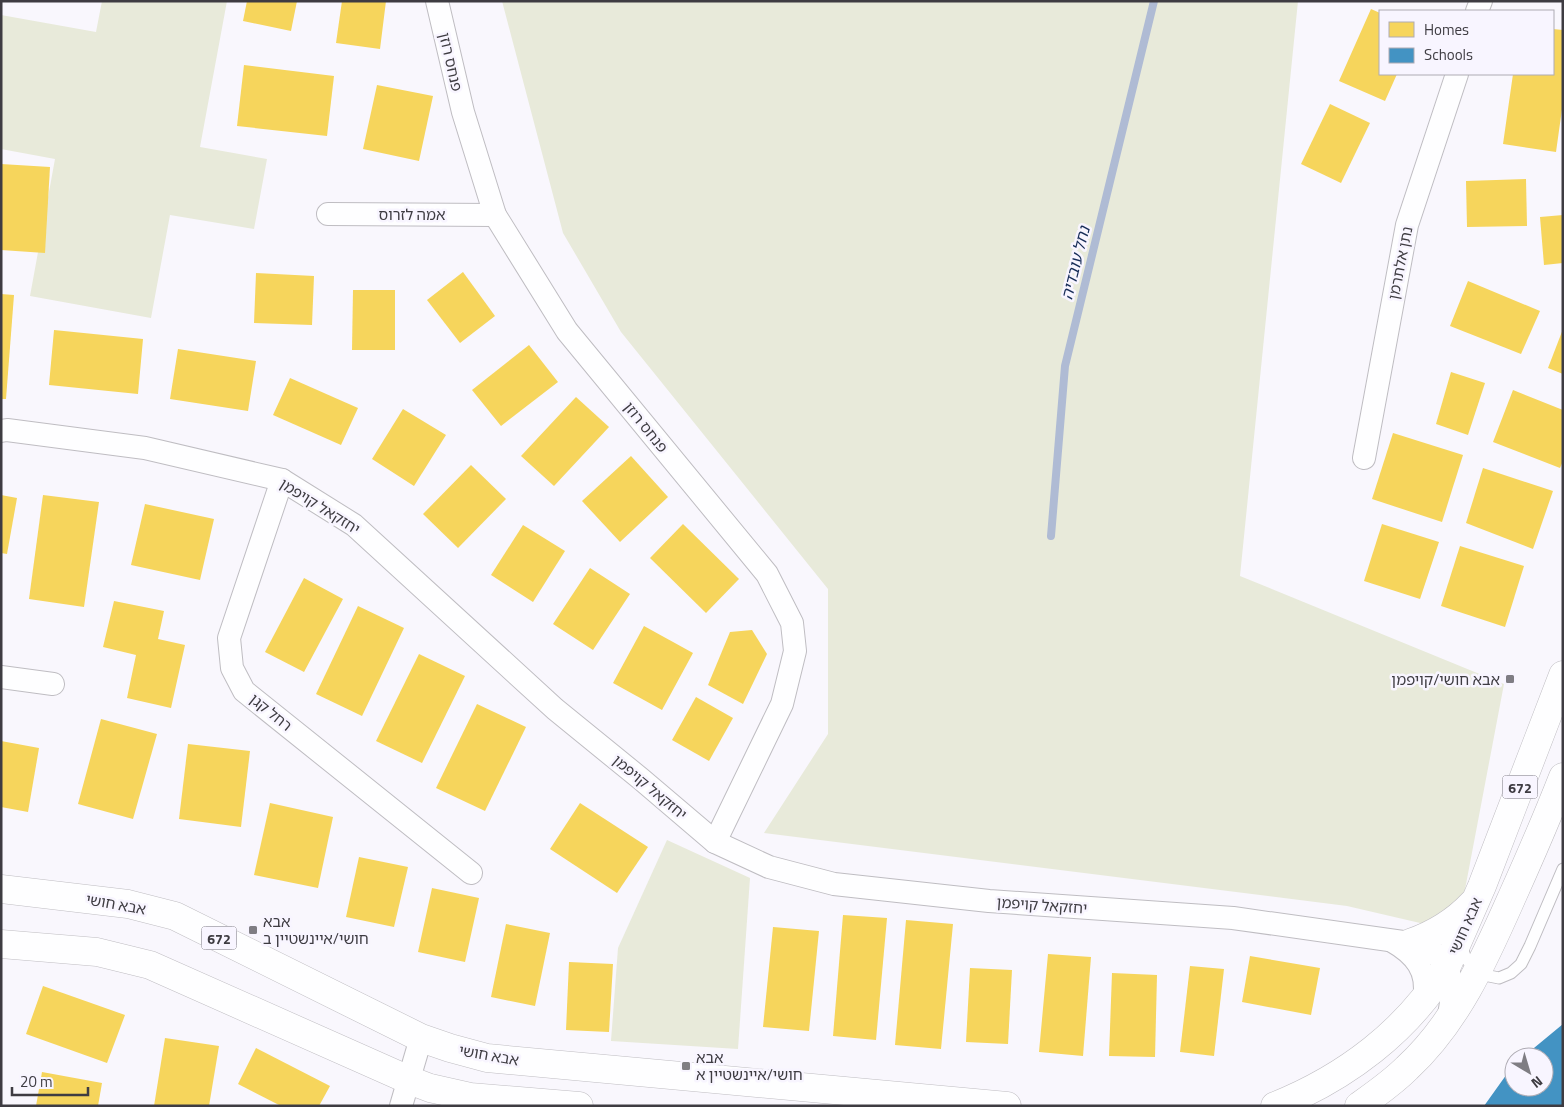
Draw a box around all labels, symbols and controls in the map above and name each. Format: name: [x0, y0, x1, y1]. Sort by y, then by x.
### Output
legend: [1379, 10, 1554, 75]
text: Homes: [1424, 18, 1469, 41]
street label: פנחס רוזן: [433, 30, 469, 94]
text: Schools: [1424, 43, 1473, 66]
street label: אמה לזרוס: [379, 203, 445, 226]
water label: נחל עובדיה: [1054, 223, 1096, 302]
street label: נתן אלתרמן: [1382, 224, 1418, 302]
street label: פנחס רוזן: [618, 397, 674, 457]
street label: יחזקאל קויפמן: [275, 472, 365, 540]
place label: אבא חושי/קויפמן: [1391, 668, 1500, 691]
marker: אבא חושי/קויפמן: [1504, 673, 1516, 685]
street label: רחל קגן: [245, 688, 297, 736]
street label: יחזקאל קויפמן: [608, 749, 692, 825]
road number: 672: [1502, 776, 1538, 799]
street label: אבא חושי: [84, 887, 148, 921]
street label: יחזקאל קויפמן: [996, 890, 1088, 920]
street label: אבא חושי: [1442, 894, 1488, 958]
place label: אבא חושי/איינשטיין ב: [263, 910, 369, 950]
marker: אבא חושי/איינשטיין ב: [247, 924, 259, 936]
road number: 672: [202, 926, 236, 950]
street label: אבא חושי: [457, 1038, 521, 1072]
place label: אבא חושי/איינשטיין א: [696, 1046, 803, 1086]
north arrow: [1504, 1047, 1554, 1097]
marker: אבא חושי/איינשטיין א: [680, 1060, 692, 1072]
scale bar: [12, 1064, 89, 1096]
text: 20 m: [20, 1070, 53, 1093]
text: N: [1527, 1071, 1548, 1094]

